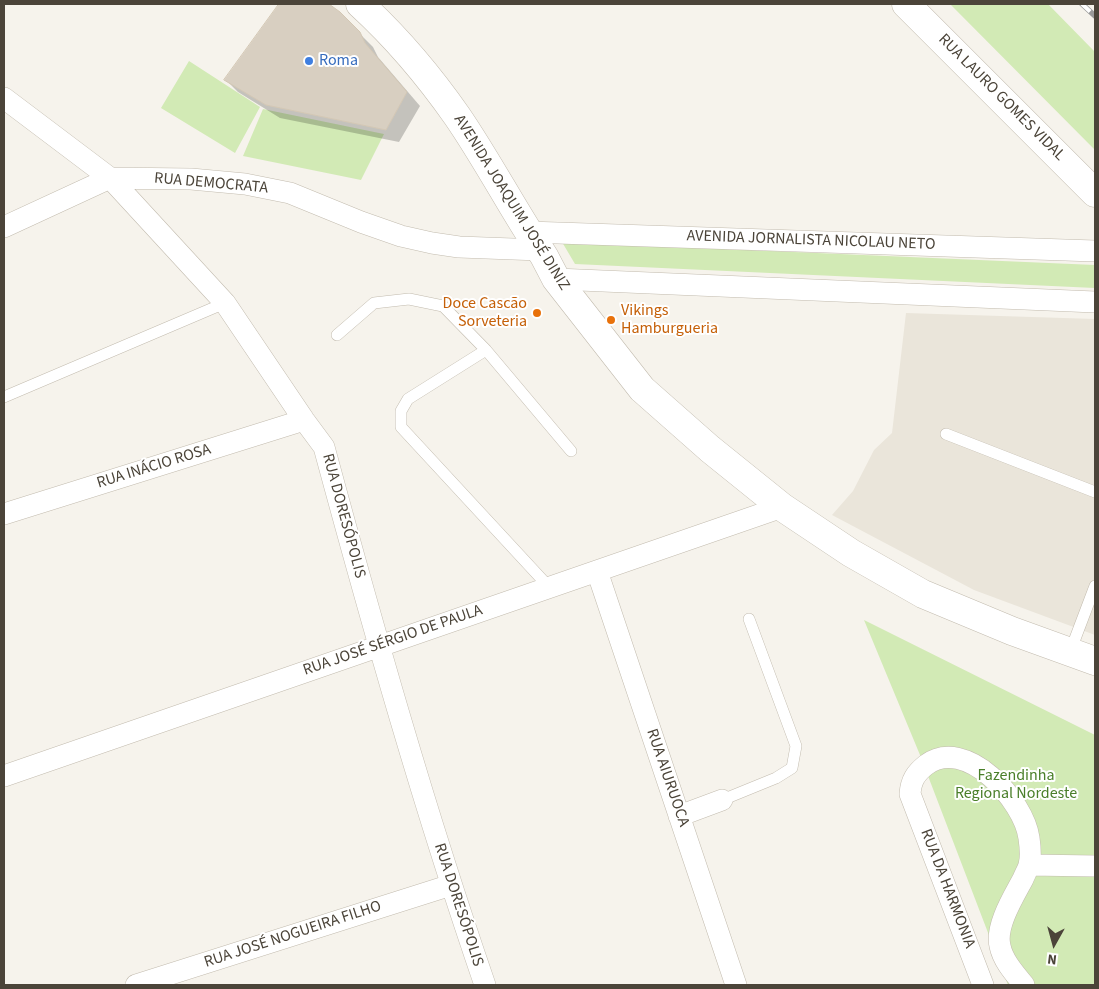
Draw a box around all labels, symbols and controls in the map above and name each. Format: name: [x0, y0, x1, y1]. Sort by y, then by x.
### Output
street label: RUA LAURO GOMES VIDAL: [934, 31, 1068, 165]
place label: Roma: [319, 51, 358, 71]
marker: Roma: [303, 55, 315, 67]
street label: AVENIDA JOAQUIM JOSÉ DINIZ: [449, 112, 573, 294]
street label: RUA DEMOCRATA: [153, 169, 269, 199]
street label: AVENIDA JORNALISTA NICOLAU NETO: [686, 227, 936, 255]
place label: Doce Cascão Sorveteria: [443, 294, 527, 332]
place label: Vikings Hamburgueria: [621, 301, 718, 339]
marker: Doce Cascão Sorveteria: [531, 307, 543, 319]
marker: Vikings Hamburgueria: [605, 314, 617, 326]
street label: RUA INÁCIO ROSA: [95, 441, 213, 493]
street label: RUA DORESÓPOLIS: [317, 451, 369, 581]
street label: RUA JOSÉ SÉRGIO DE PAULA: [301, 601, 485, 681]
street label: RUA AIURUOCA: [641, 727, 693, 829]
park label: Fazendinha Regional Nordeste: [955, 766, 1077, 804]
street label: RUA DA HARMONIA: [915, 827, 979, 951]
street label: RUA DORESÓPOLIS: [429, 841, 487, 969]
street label: RUA JOSÉ NOGUEIRA FILHO: [202, 897, 384, 973]
north arrow: [1029, 919, 1079, 969]
text: N: [1046, 948, 1058, 969]

